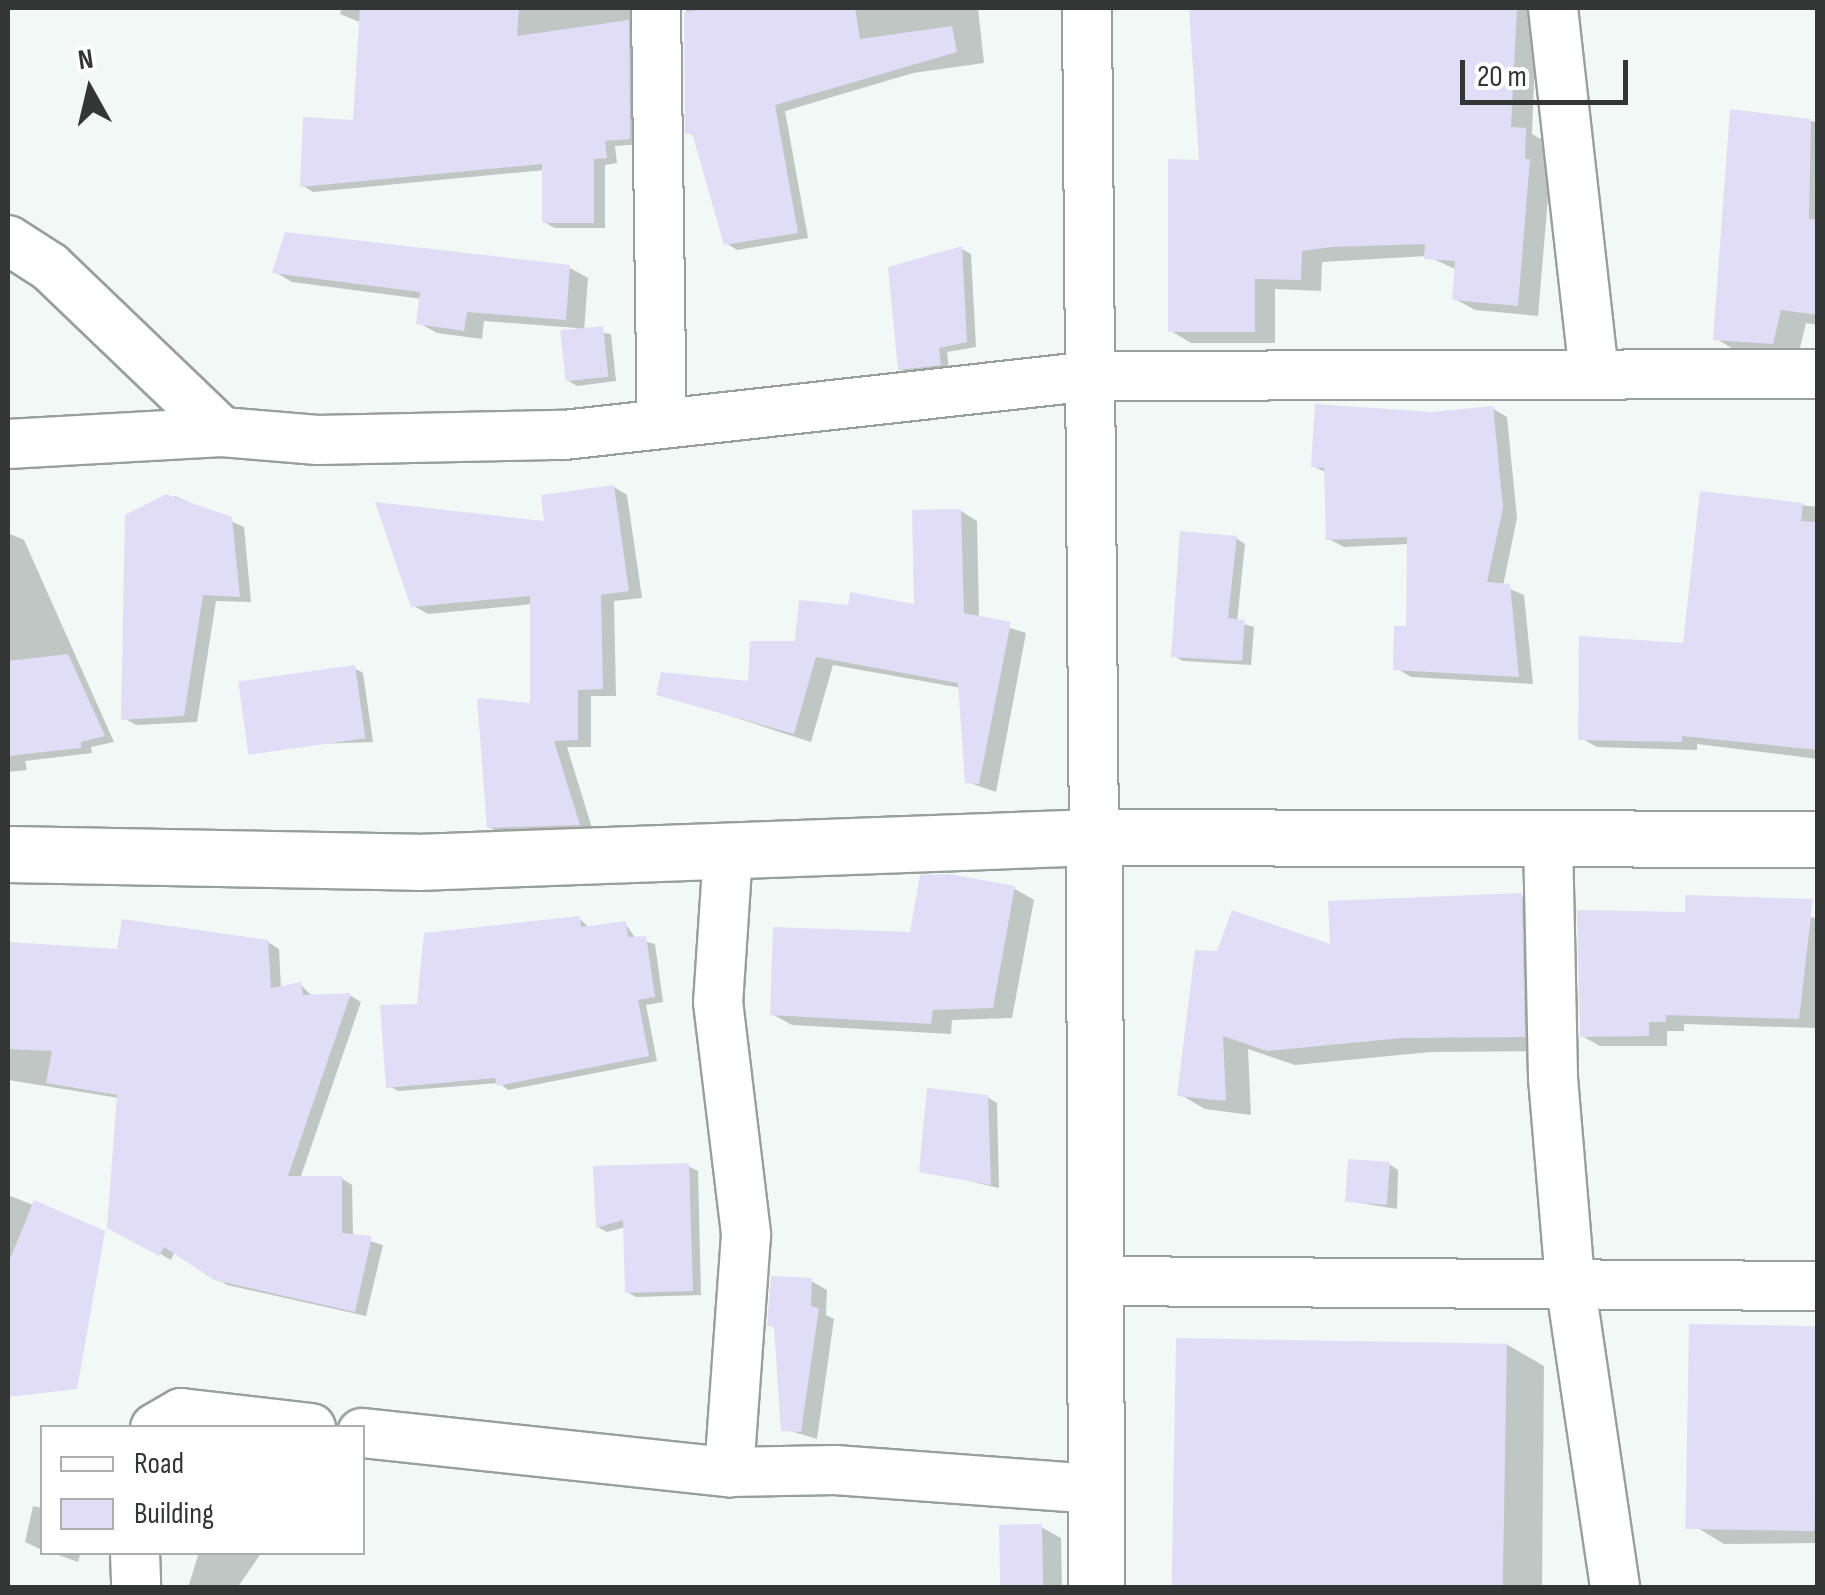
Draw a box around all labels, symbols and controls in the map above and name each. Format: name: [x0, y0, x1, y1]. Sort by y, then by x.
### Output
north arrow: [40, 40, 140, 140]
scale bar: [1465, 40, 1632, 102]
text: N: [76, 42, 95, 77]
text: 20 m: [1477, 59, 1527, 95]
legend: [40, 1425, 365, 1555]
text: Road: [134, 1446, 184, 1482]
text: Building: [134, 1496, 214, 1532]

